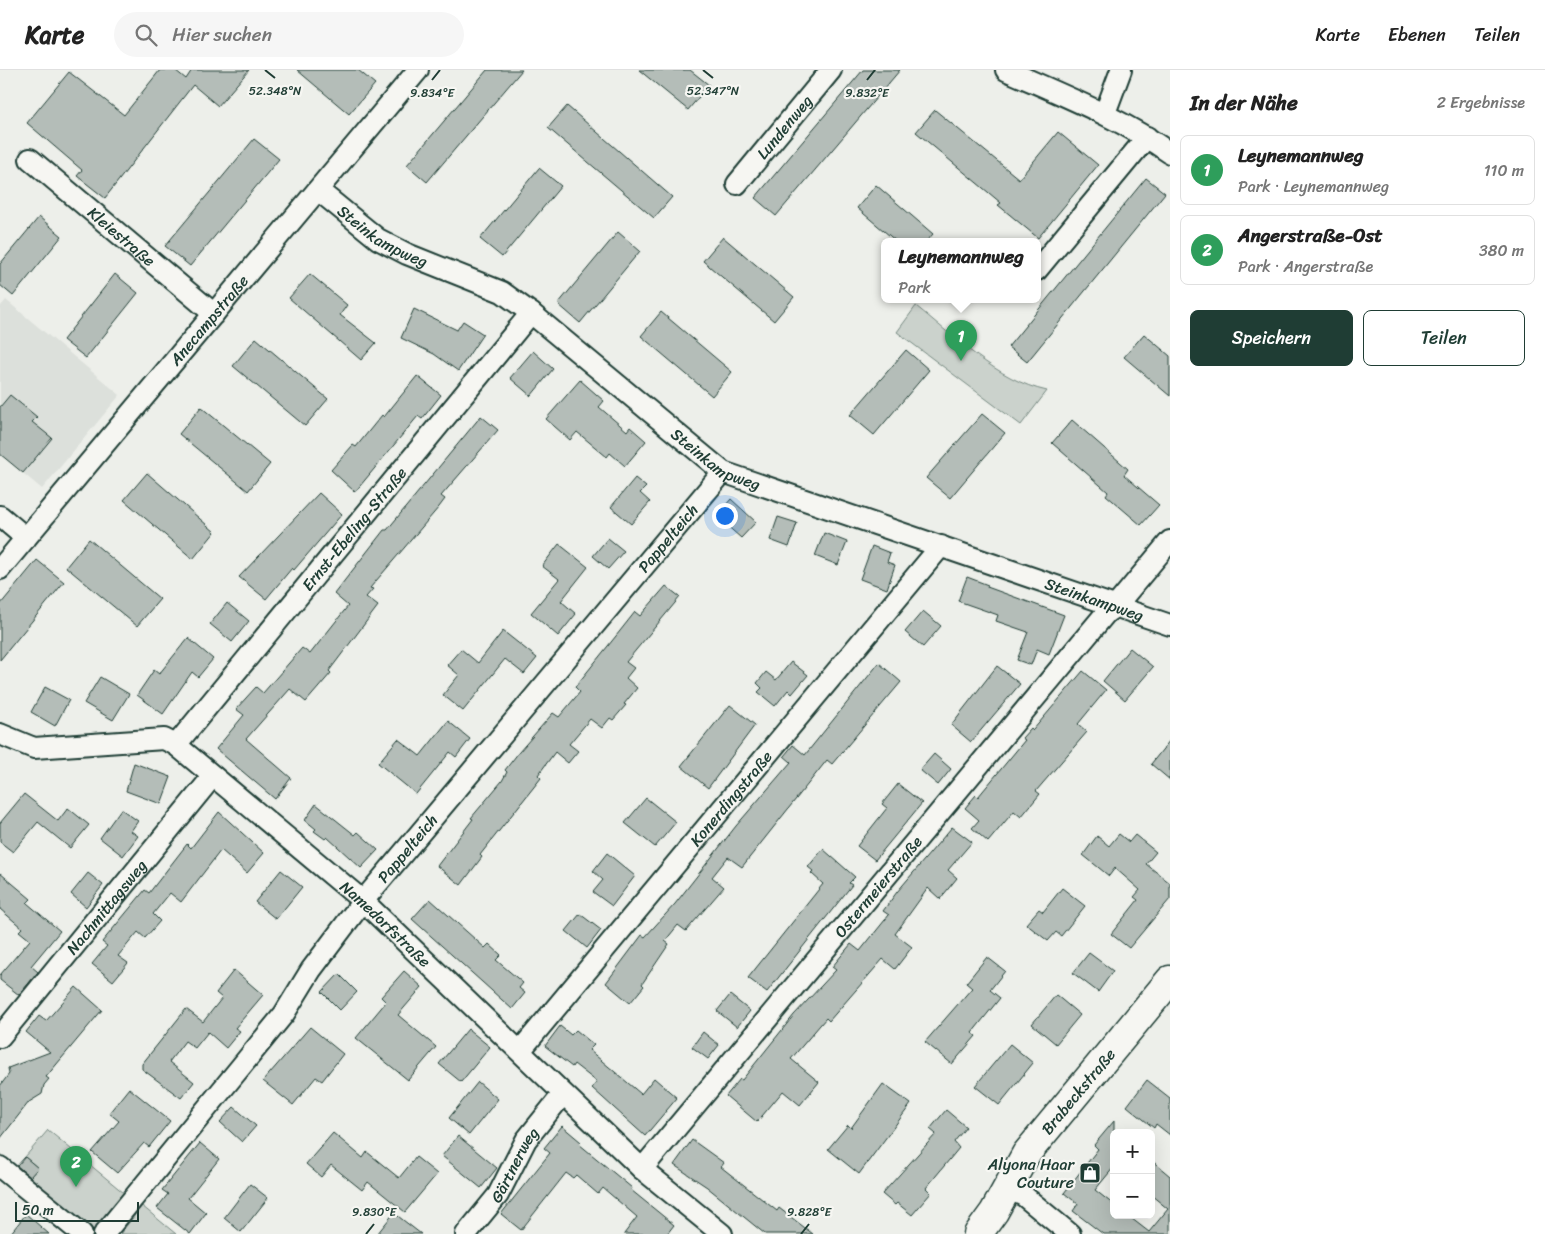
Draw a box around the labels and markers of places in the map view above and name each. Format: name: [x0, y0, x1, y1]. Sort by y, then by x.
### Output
pin: 1: [945, 320, 977, 361]
pin: 2: [60, 1146, 92, 1187]
place label: Alyona Haar Couture: [987, 1150, 1075, 1197]
shop icon: Alyona Haar Couture: [1078, 1161, 1102, 1185]

